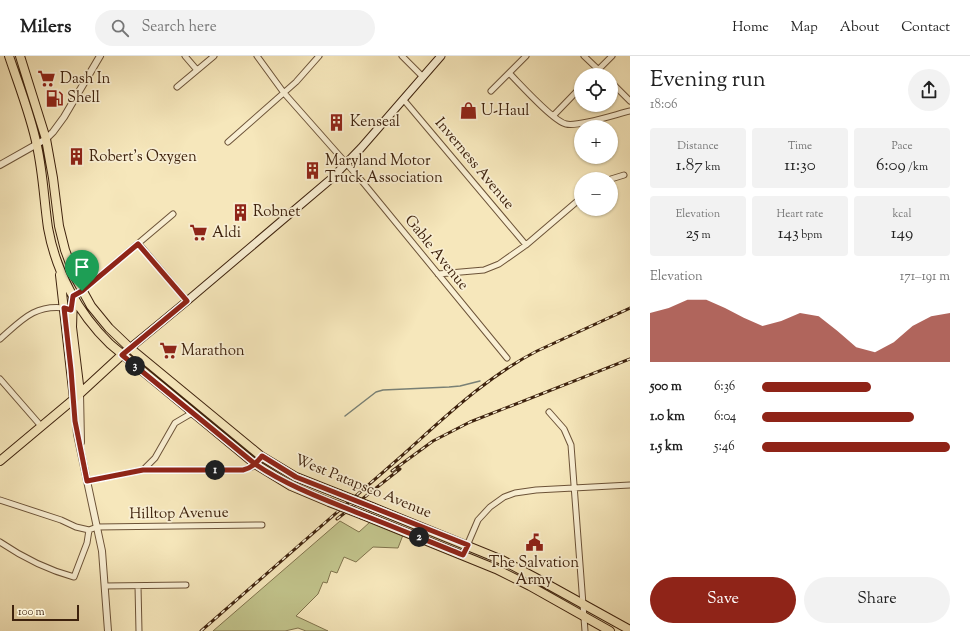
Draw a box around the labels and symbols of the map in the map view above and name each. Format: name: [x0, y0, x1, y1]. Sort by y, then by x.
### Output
supermarket icon: Dash In: [37, 69, 57, 89]
place label: Dash In: [60, 69, 111, 90]
fuel station icon: Shell: [44, 88, 64, 108]
place label: Shell: [67, 88, 100, 109]
shop icon: U-Haul: [458, 101, 478, 121]
place label: U-Haul: [481, 101, 530, 122]
building icon: Kenseal: [327, 112, 347, 132]
place label: Kenseal: [350, 112, 400, 133]
street label: Inverness Avenue: [429, 114, 519, 214]
building icon: Robert's Oxygen: [66, 147, 86, 167]
place label: Robert's Oxygen: [89, 147, 197, 168]
place label: Maryland Motor Truck Association: [325, 151, 443, 189]
building icon: Maryland Motor Truck Association: [302, 160, 322, 180]
building icon: Robnet: [230, 202, 250, 222]
place label: Robnet: [253, 202, 300, 223]
street label: Gable Avenue: [399, 211, 473, 295]
supermarket icon: Aldi: [189, 223, 209, 243]
place label: Aldi: [212, 223, 241, 244]
pin: [65, 250, 99, 291]
supermarket icon: Marathon: [158, 341, 178, 361]
place label: Marathon: [181, 341, 245, 362]
pin: 3: [125, 356, 145, 376]
street label: West Patapsco Avenue: [291, 450, 435, 524]
pin: 1: [205, 460, 225, 480]
street label: Hilltop Avenue: [129, 503, 229, 525]
pin: 2: [409, 527, 429, 547]
public building icon: The Salvation Army: [524, 532, 544, 552]
place label: The Salvation Army: [489, 553, 579, 591]
scale bar: [12, 603, 79, 622]

